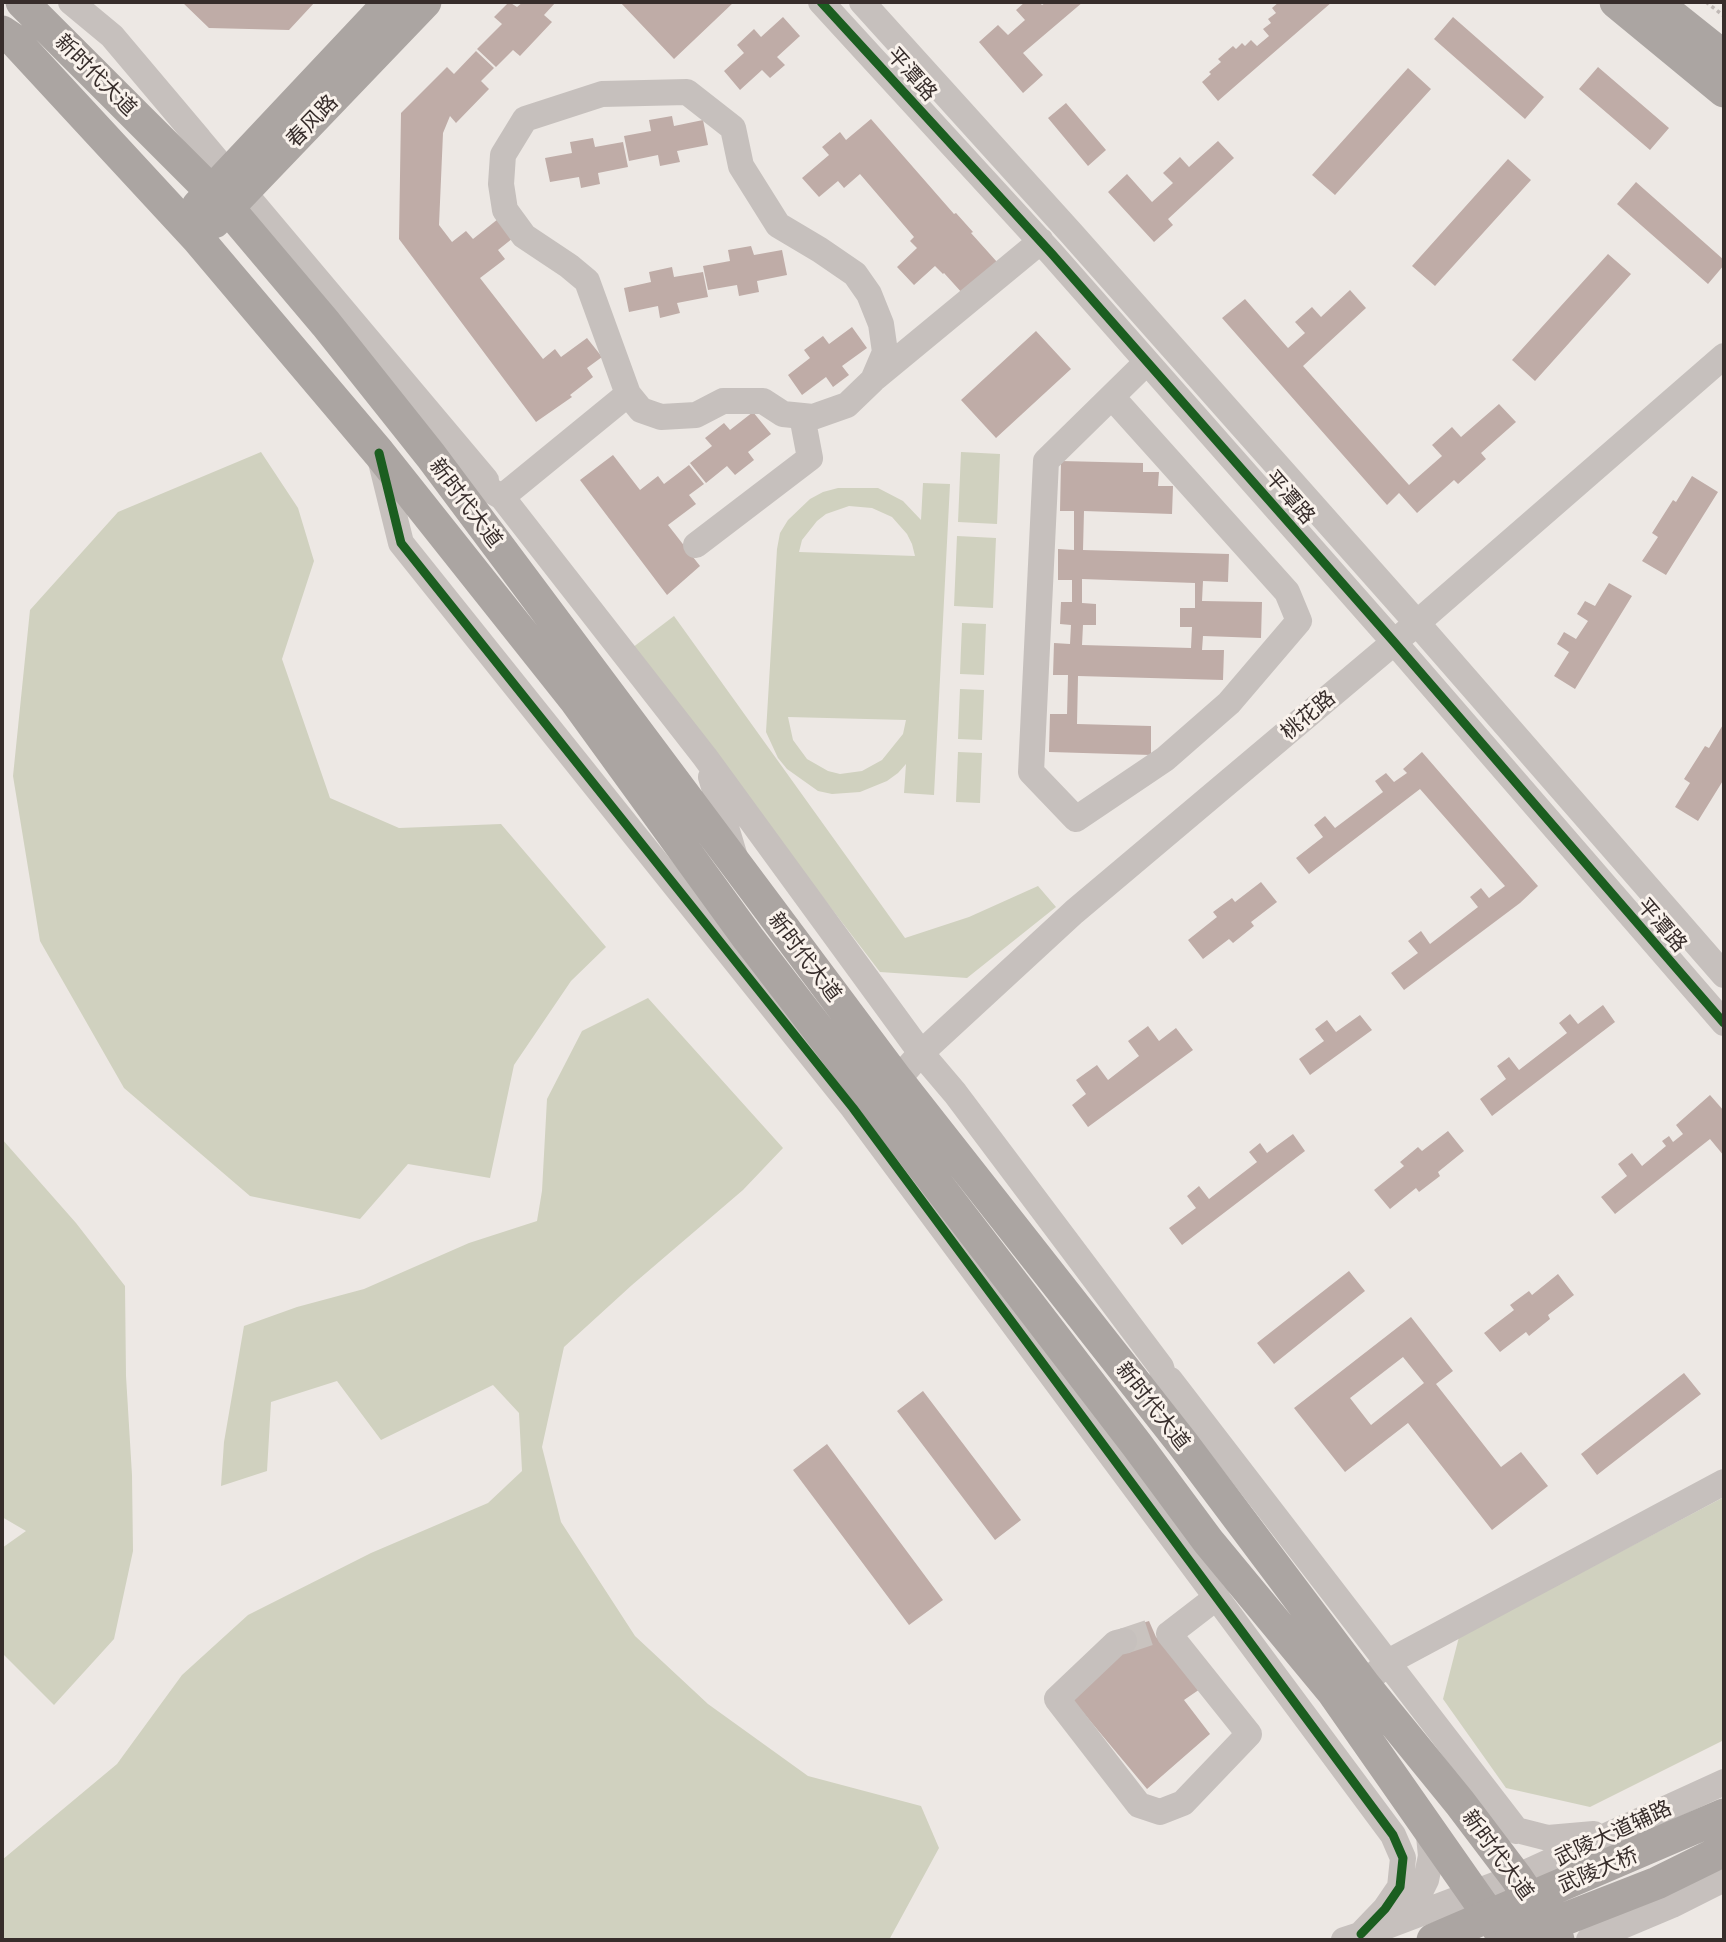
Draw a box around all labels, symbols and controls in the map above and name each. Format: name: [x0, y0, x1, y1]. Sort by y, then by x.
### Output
street label: 新时代大道: [50, 29, 142, 121]
street label: 平潭路: [882, 42, 942, 106]
street label: 春风路: [281, 90, 343, 152]
street label: 新时代大道: [424, 453, 508, 553]
street label: 平潭路: [1260, 465, 1320, 529]
street label: 桃花路: [1276, 685, 1340, 745]
street label: 平潭路: [1632, 893, 1692, 957]
street label: 新时代大道: [763, 907, 847, 1007]
street label: 新时代大道: [1111, 1357, 1195, 1455]
street label: 武陵大道辅路: [1551, 1795, 1675, 1871]
street label: 新时代大道: [1457, 1805, 1539, 1905]
street label: 武陵大桥: [1554, 1842, 1642, 1898]

